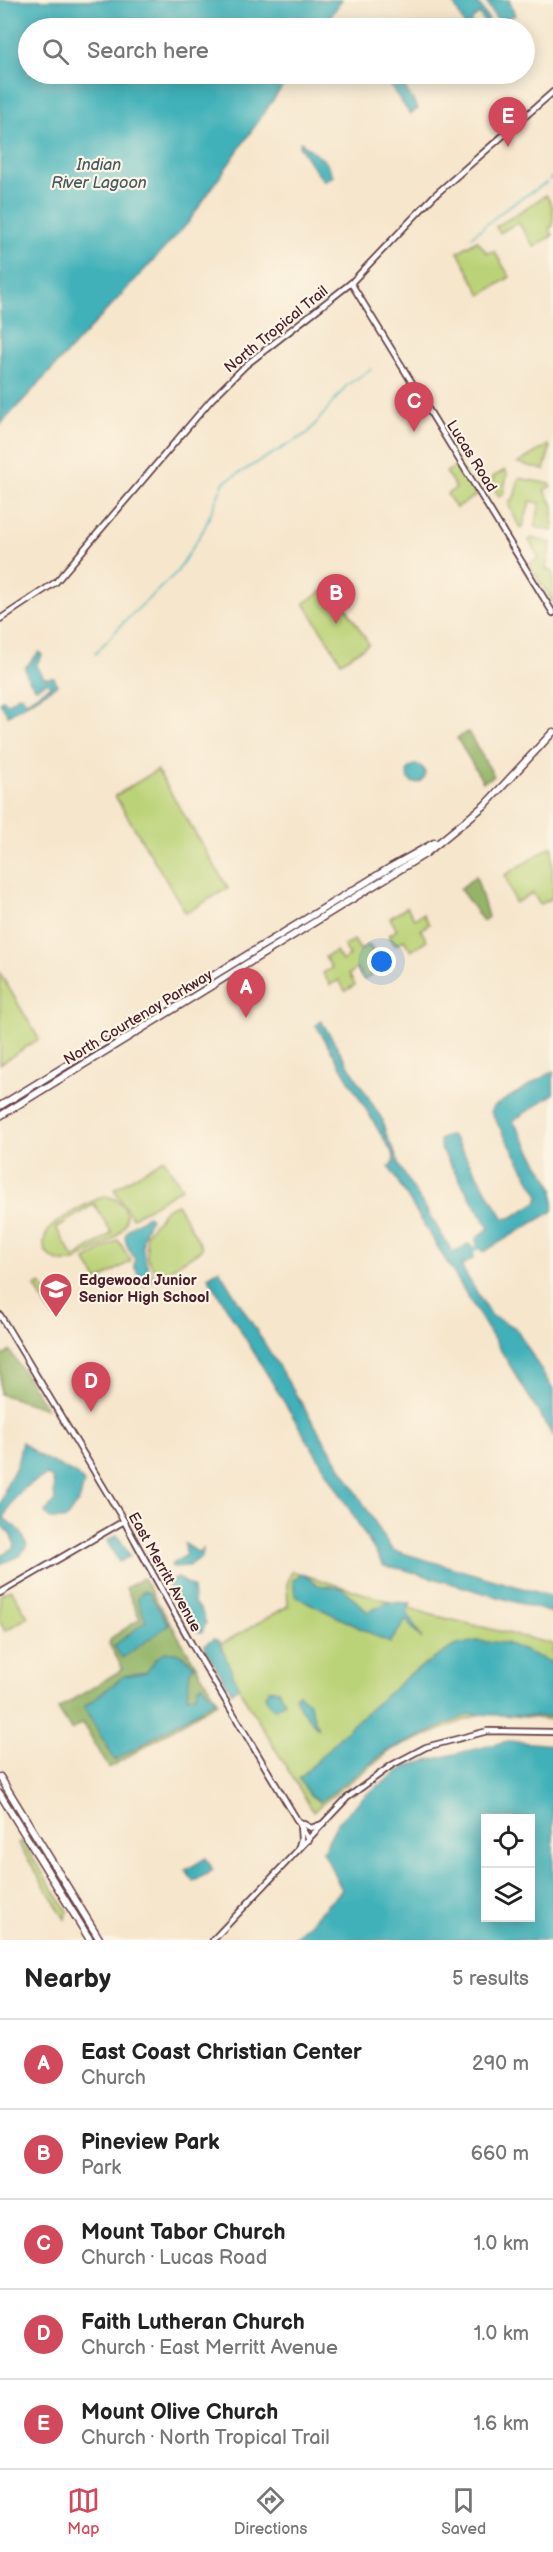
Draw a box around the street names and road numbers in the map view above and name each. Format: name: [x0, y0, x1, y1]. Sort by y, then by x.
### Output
street label: North Tropical Trail: [221, 282, 332, 377]
street label: Lucas Road: [442, 417, 501, 496]
street label: North Courtenay Parkway: [60, 965, 216, 1069]
street label: East Merritt Avenue: [124, 1509, 205, 1636]

